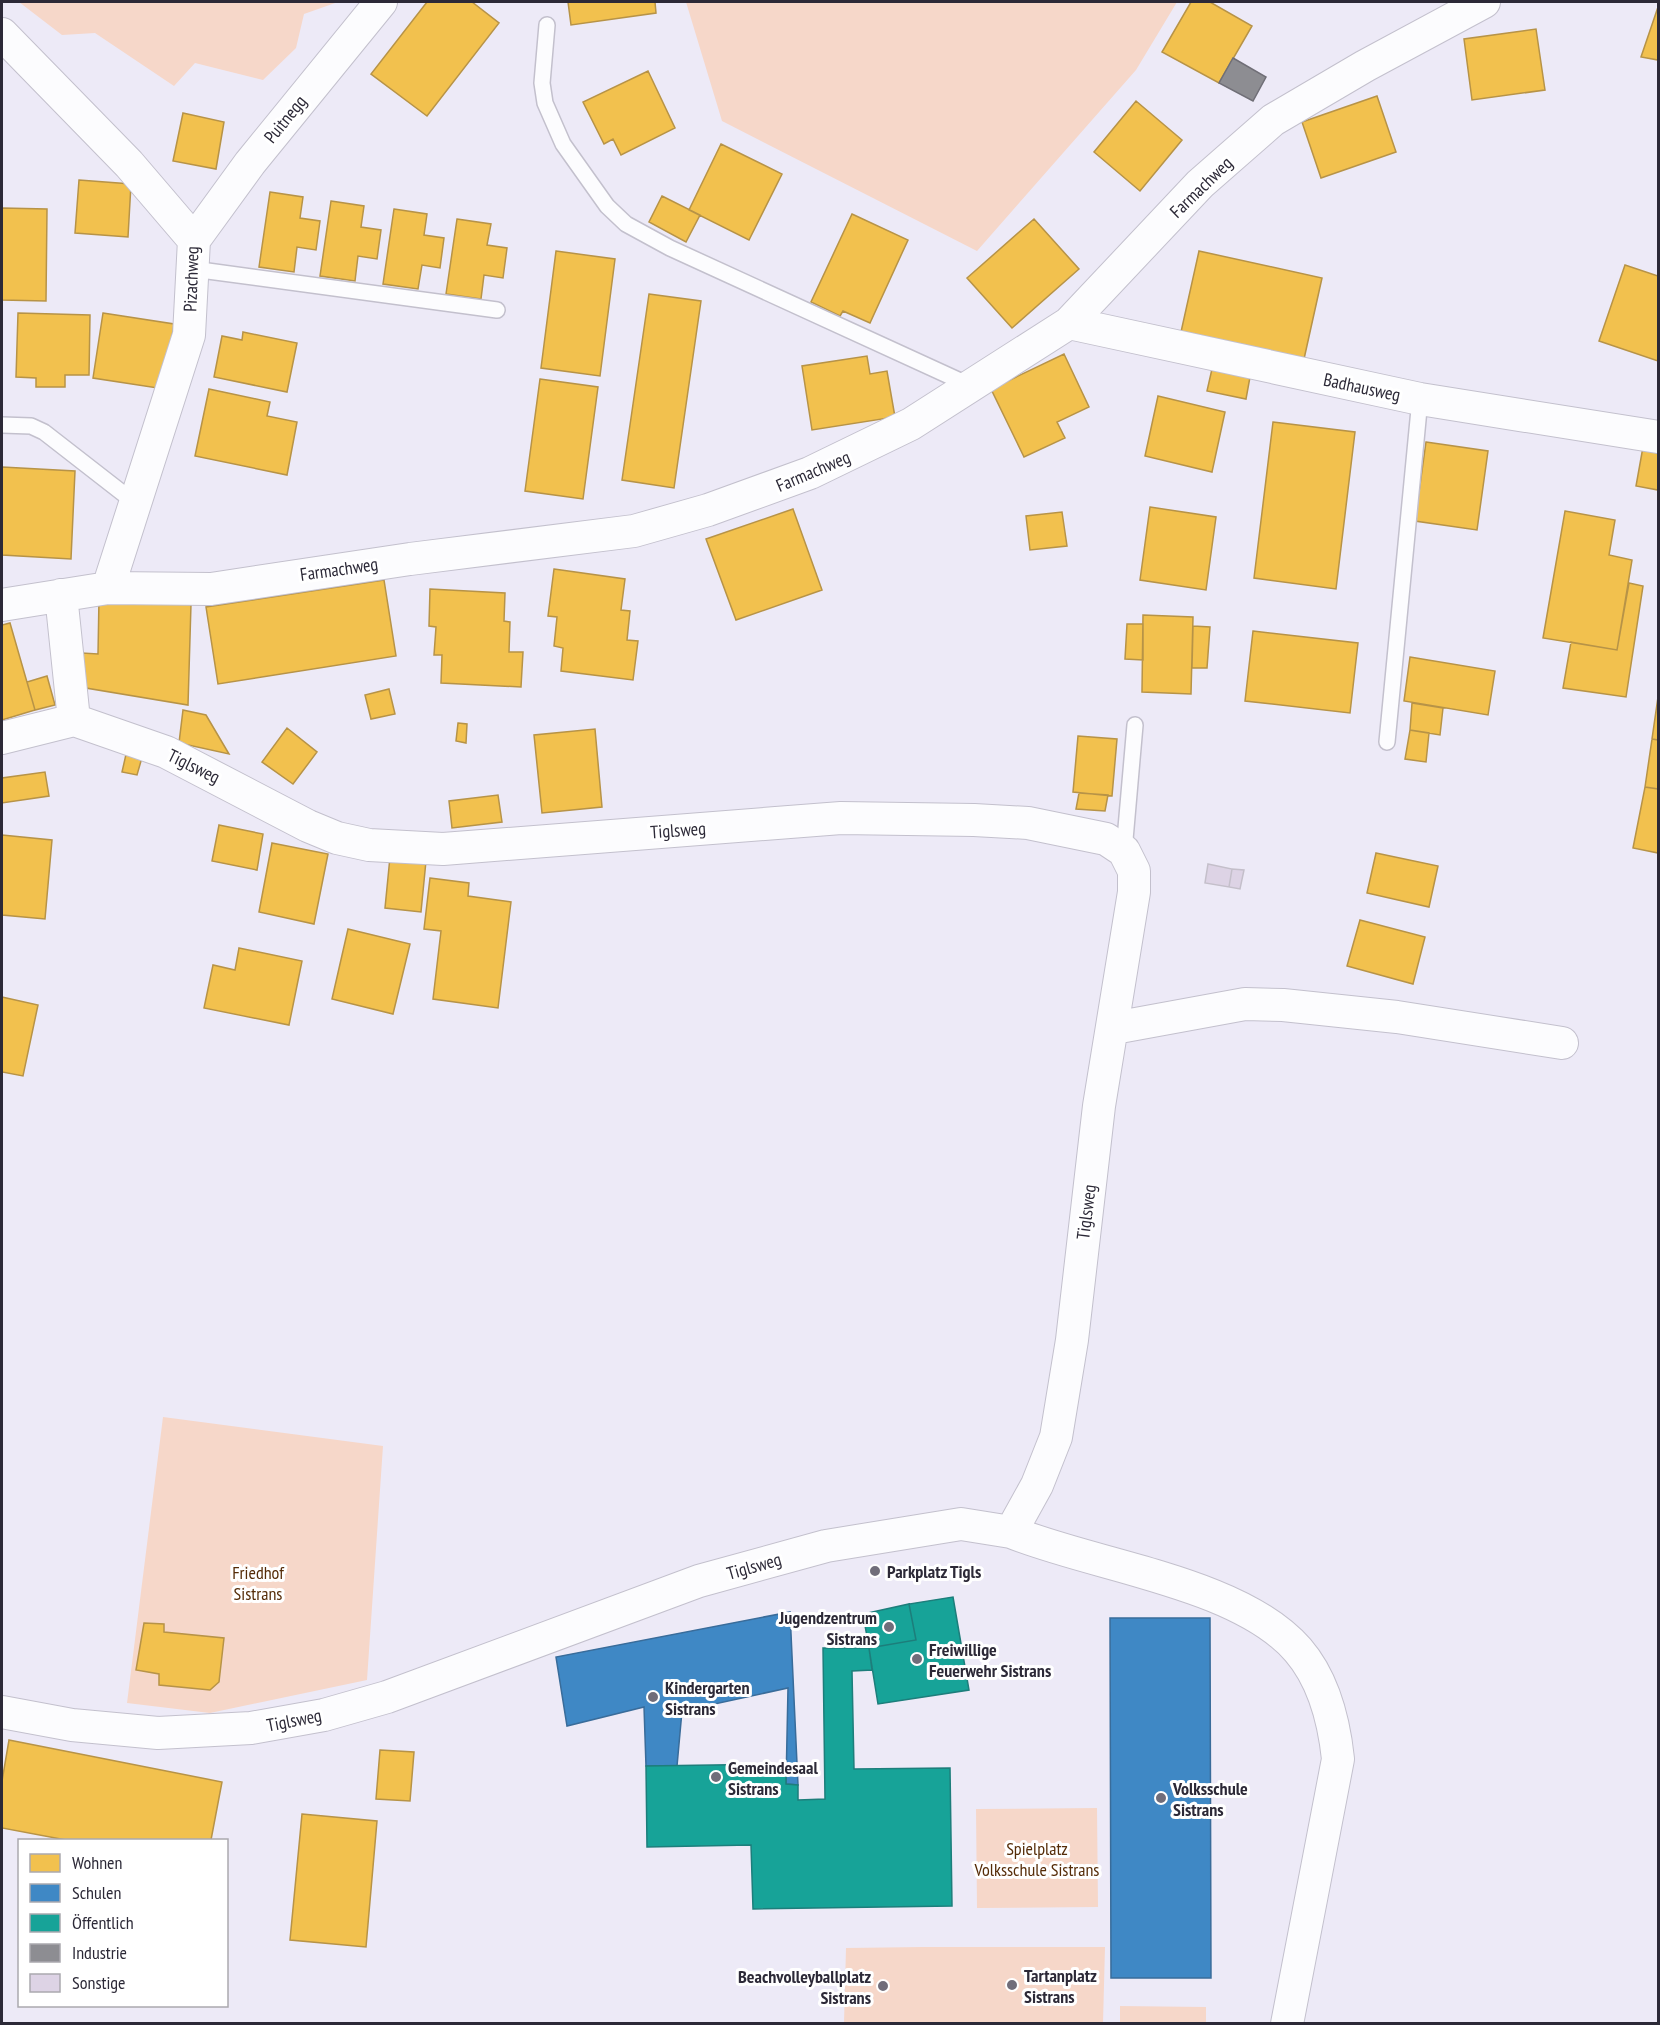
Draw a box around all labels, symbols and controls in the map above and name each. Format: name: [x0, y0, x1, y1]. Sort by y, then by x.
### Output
street label: Puitnegg: [259, 90, 311, 148]
street label: Farmachweg: [1165, 152, 1237, 222]
street label: Pizachweg: [178, 246, 204, 312]
street label: Badhausweg: [1321, 368, 1403, 406]
street label: Farmachweg: [772, 445, 854, 497]
street label: Farmachweg: [299, 552, 379, 586]
street label: Tiglsweg: [164, 743, 224, 789]
street label: Tiglsweg: [649, 817, 707, 843]
street label: Tiglsweg: [1071, 1183, 1101, 1241]
street label: Tiglsweg: [724, 1547, 784, 1585]
place label: Parkplatz Tigls: [887, 1560, 981, 1583]
park label: Friedhof Sistrans: [232, 1561, 285, 1605]
marker: Parkplatz Tigls: [868, 1564, 882, 1578]
place label: Jugendzentrum Sistrans: [778, 1606, 877, 1650]
marker: Jugendzentrum Sistrans: [882, 1620, 896, 1634]
place label: Freiwillige Feuerwehr Sistrans: [929, 1638, 1051, 1682]
marker: Freiwillige Feuerwehr Sistrans: [910, 1652, 924, 1666]
place label: Kindergarten Sistrans: [665, 1676, 750, 1720]
marker: Kindergarten Sistrans: [646, 1690, 660, 1704]
street label: Tiglsweg: [265, 1703, 323, 1737]
place label: Gemeindesaal Sistrans: [728, 1756, 818, 1800]
marker: Gemeindesaal Sistrans: [709, 1770, 723, 1784]
place label: Volksschule Sistrans: [1172, 1777, 1248, 1821]
marker: Volksschule Sistrans: [1154, 1791, 1168, 1805]
park label: Spielplatz Volksschule Sistrans: [974, 1837, 1099, 1881]
legend: [18, 1839, 228, 2007]
text: Wohnen: [72, 1851, 122, 1874]
text: Schulen: [72, 1881, 121, 1904]
text: Öffentlich: [72, 1911, 134, 1934]
text: Industrie: [72, 1941, 127, 1964]
place label: Tartanplatz Sistrans: [1024, 1964, 1097, 2008]
place label: Beachvolleyballplatz Sistrans: [738, 1965, 871, 2009]
text: Sonstige: [72, 1971, 126, 1994]
marker: Tartanplatz Sistrans: [1005, 1978, 1019, 1992]
marker: Beachvolleyballplatz Sistrans: [876, 1979, 890, 1993]

